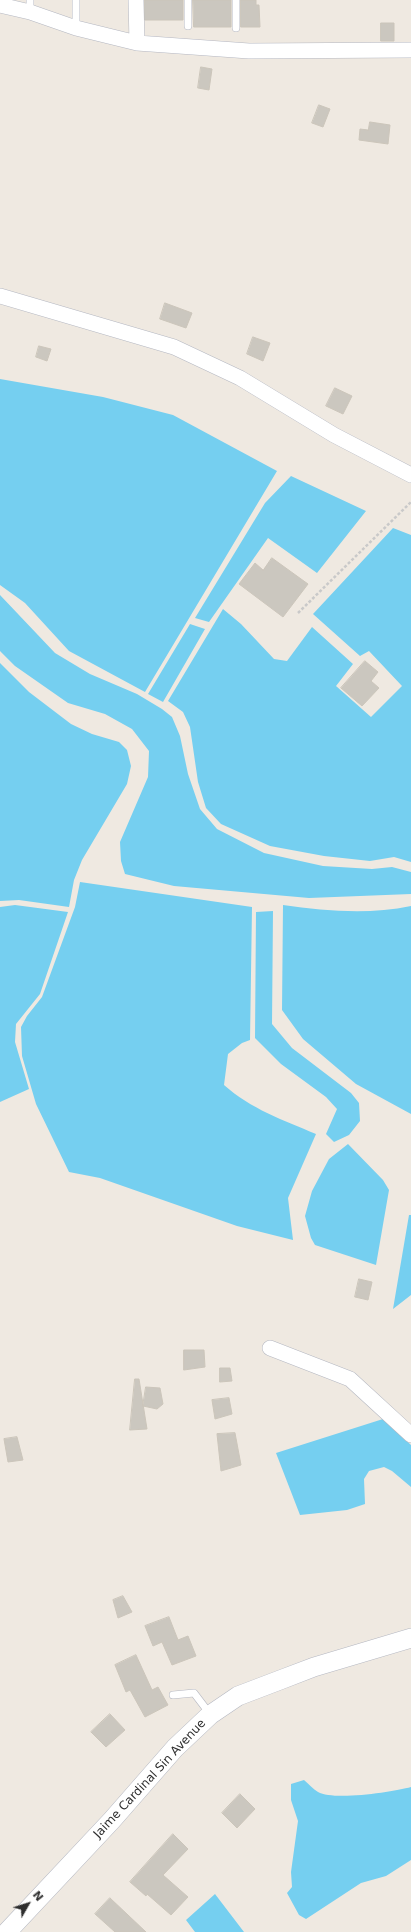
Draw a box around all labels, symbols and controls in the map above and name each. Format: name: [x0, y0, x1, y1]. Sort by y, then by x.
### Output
street label: Jaime Cardinal Sin Avenue: [91, 1716, 209, 1842]
north arrow: [8, 1884, 48, 1924]
text: N: [30, 1888, 46, 1904]

